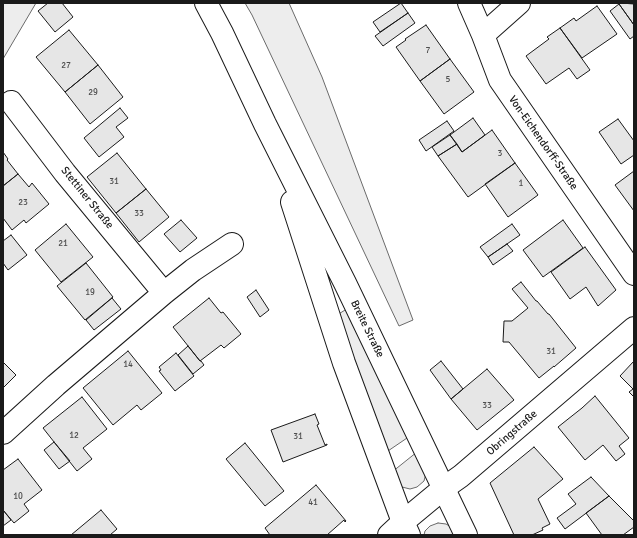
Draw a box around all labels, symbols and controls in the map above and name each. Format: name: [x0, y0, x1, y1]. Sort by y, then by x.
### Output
house number: 7: [426, 46, 430, 56]
house number: 27: [61, 61, 71, 71]
house number: 5: [446, 75, 450, 85]
house number: 29: [88, 88, 98, 98]
street label: Von-Eichendorff-Straße: [505, 93, 581, 193]
house number: 3: [498, 149, 502, 159]
street label: Stettiner Straße: [58, 164, 116, 232]
house number: 31: [109, 177, 119, 187]
house number: 1: [519, 179, 523, 189]
house number: 23: [18, 198, 28, 208]
house number: 33: [134, 209, 144, 219]
house number: 21: [58, 239, 68, 249]
house number: 19: [85, 288, 95, 298]
street label: Breite Straße: [347, 298, 387, 360]
house number: 31: [546, 347, 556, 357]
house number: 14: [123, 360, 133, 370]
house number: 33: [482, 401, 492, 411]
street label: Obringstraße: [484, 407, 540, 459]
house number: 12: [69, 431, 79, 441]
house number: 31: [293, 432, 303, 442]
house number: 10: [13, 492, 23, 502]
house number: 41: [308, 498, 318, 508]

